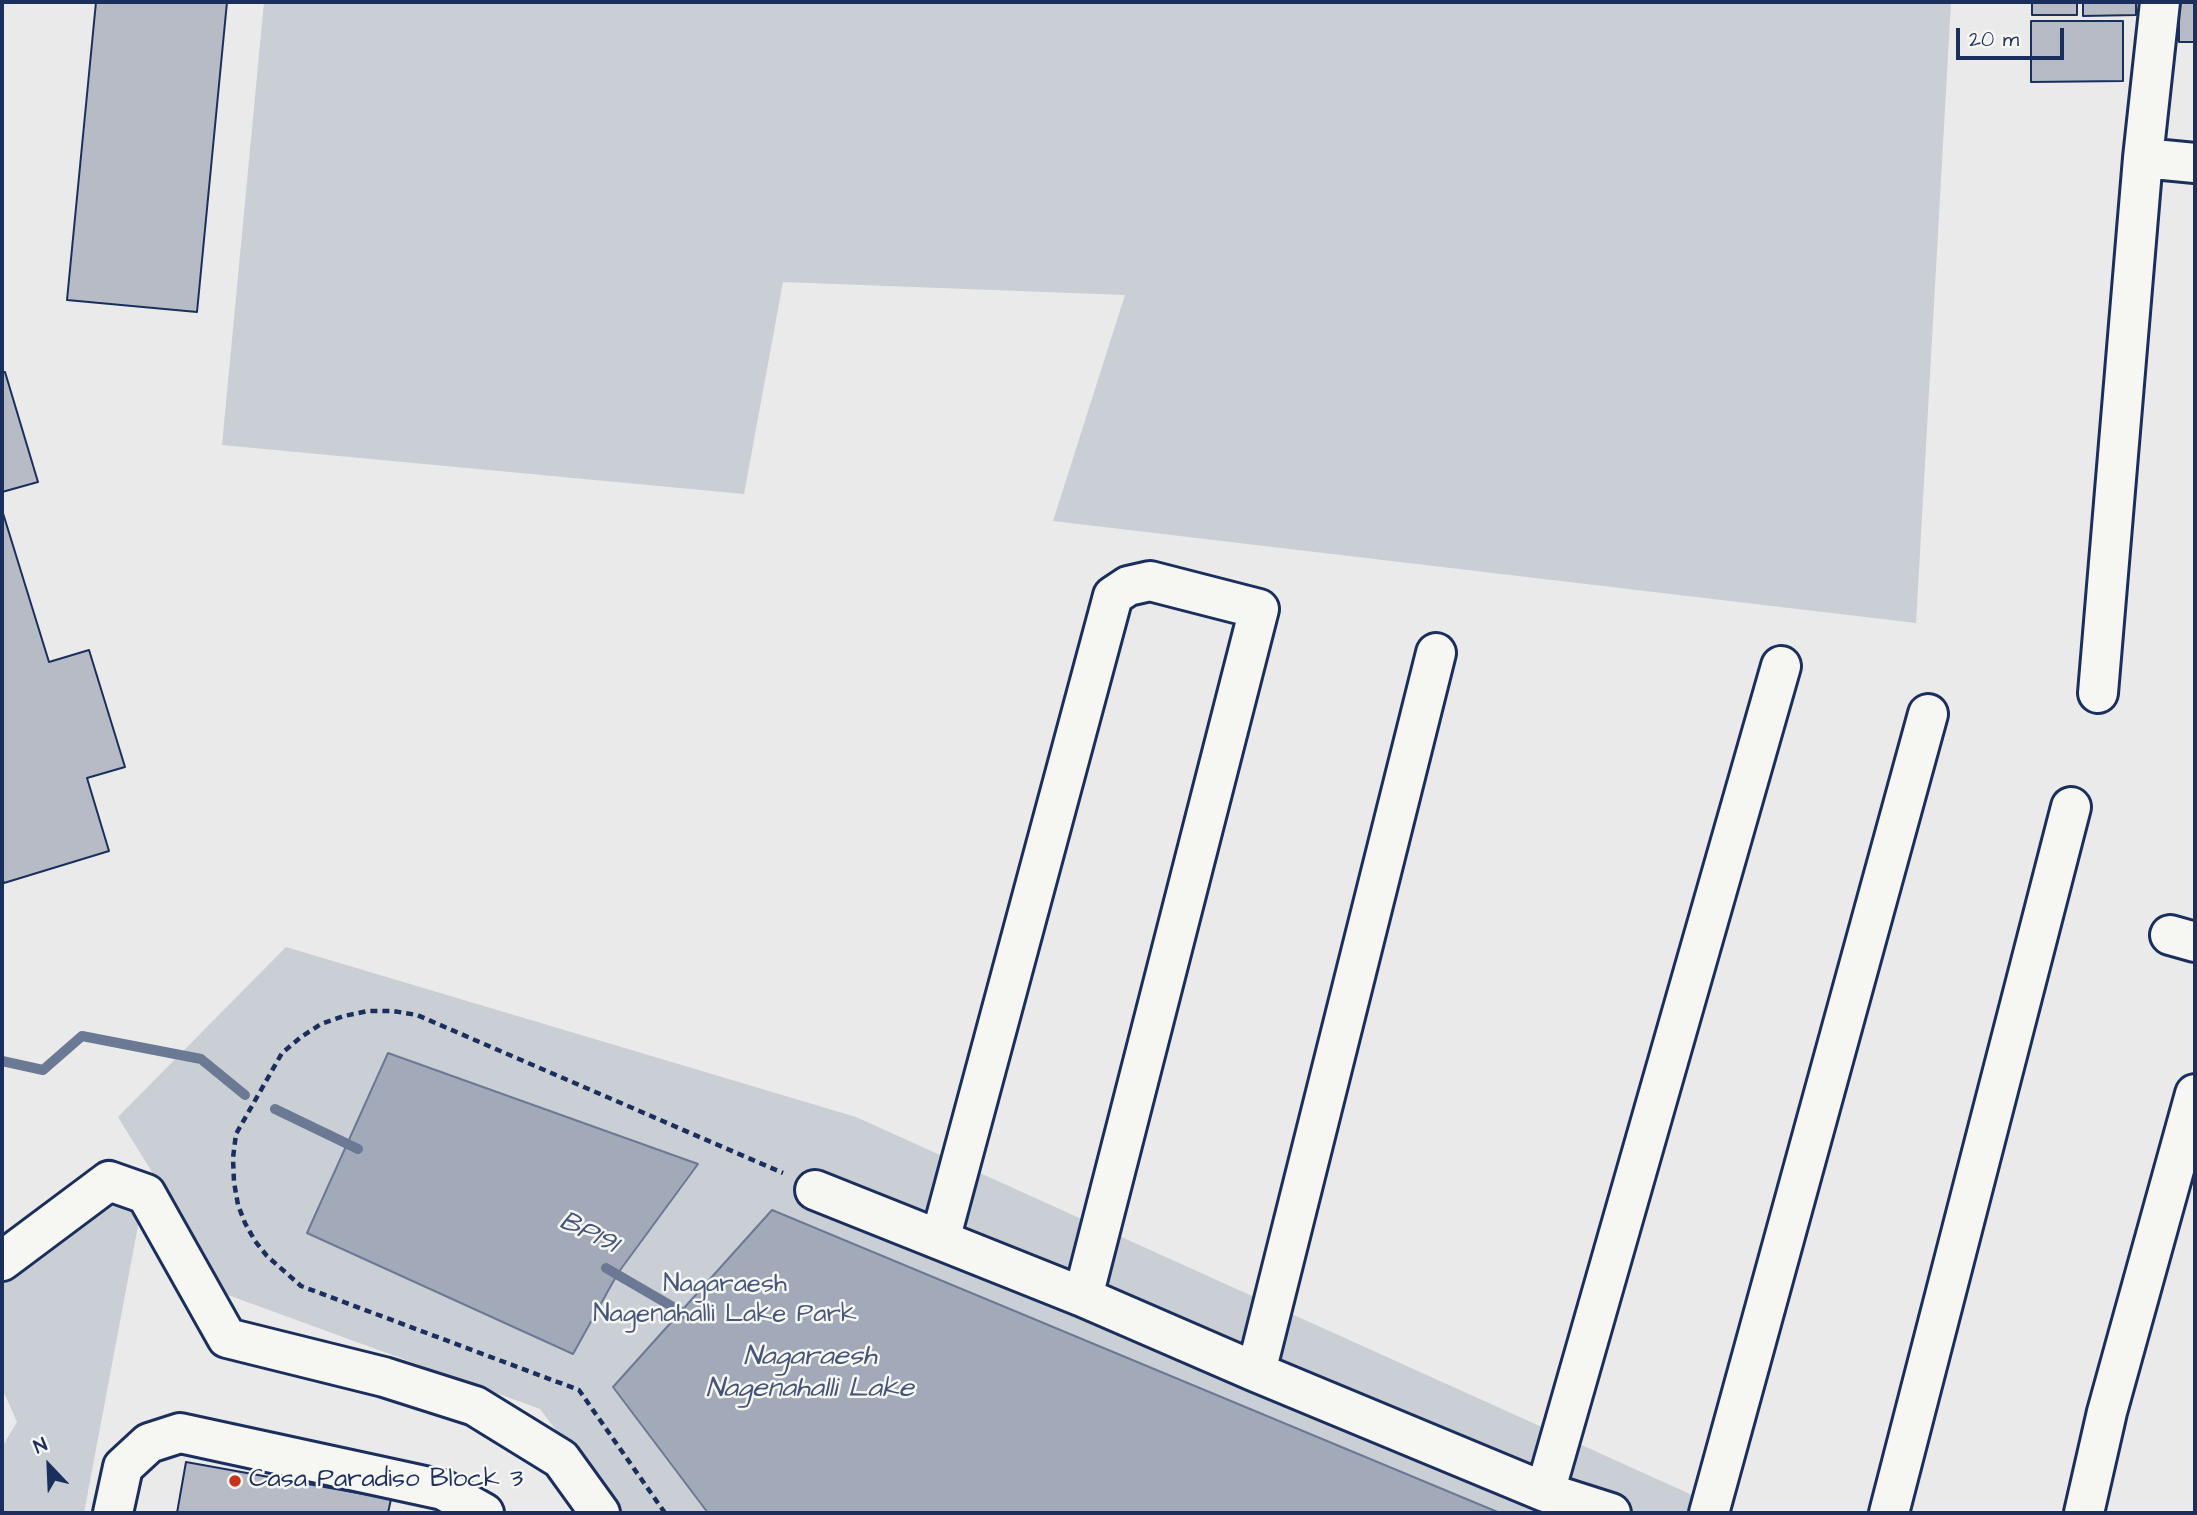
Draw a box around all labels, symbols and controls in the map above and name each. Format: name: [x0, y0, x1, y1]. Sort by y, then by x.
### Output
scale bar: [1959, 14, 2068, 58]
text: 20 m: [1969, 25, 2019, 54]
water label: BP191: [553, 1206, 623, 1262]
park label: Nagaraesh Nagenahalli Lake Park: [593, 1270, 857, 1332]
water label: Nagaraesh Nagenahalli Lake: [706, 1341, 914, 1407]
north arrow: [14, 1431, 84, 1501]
text: N: [30, 1431, 51, 1461]
place label: Casa Paradiso Block 3: [249, 1465, 523, 1497]
marker: Casa Paradiso Block 3: [227, 1473, 243, 1489]

